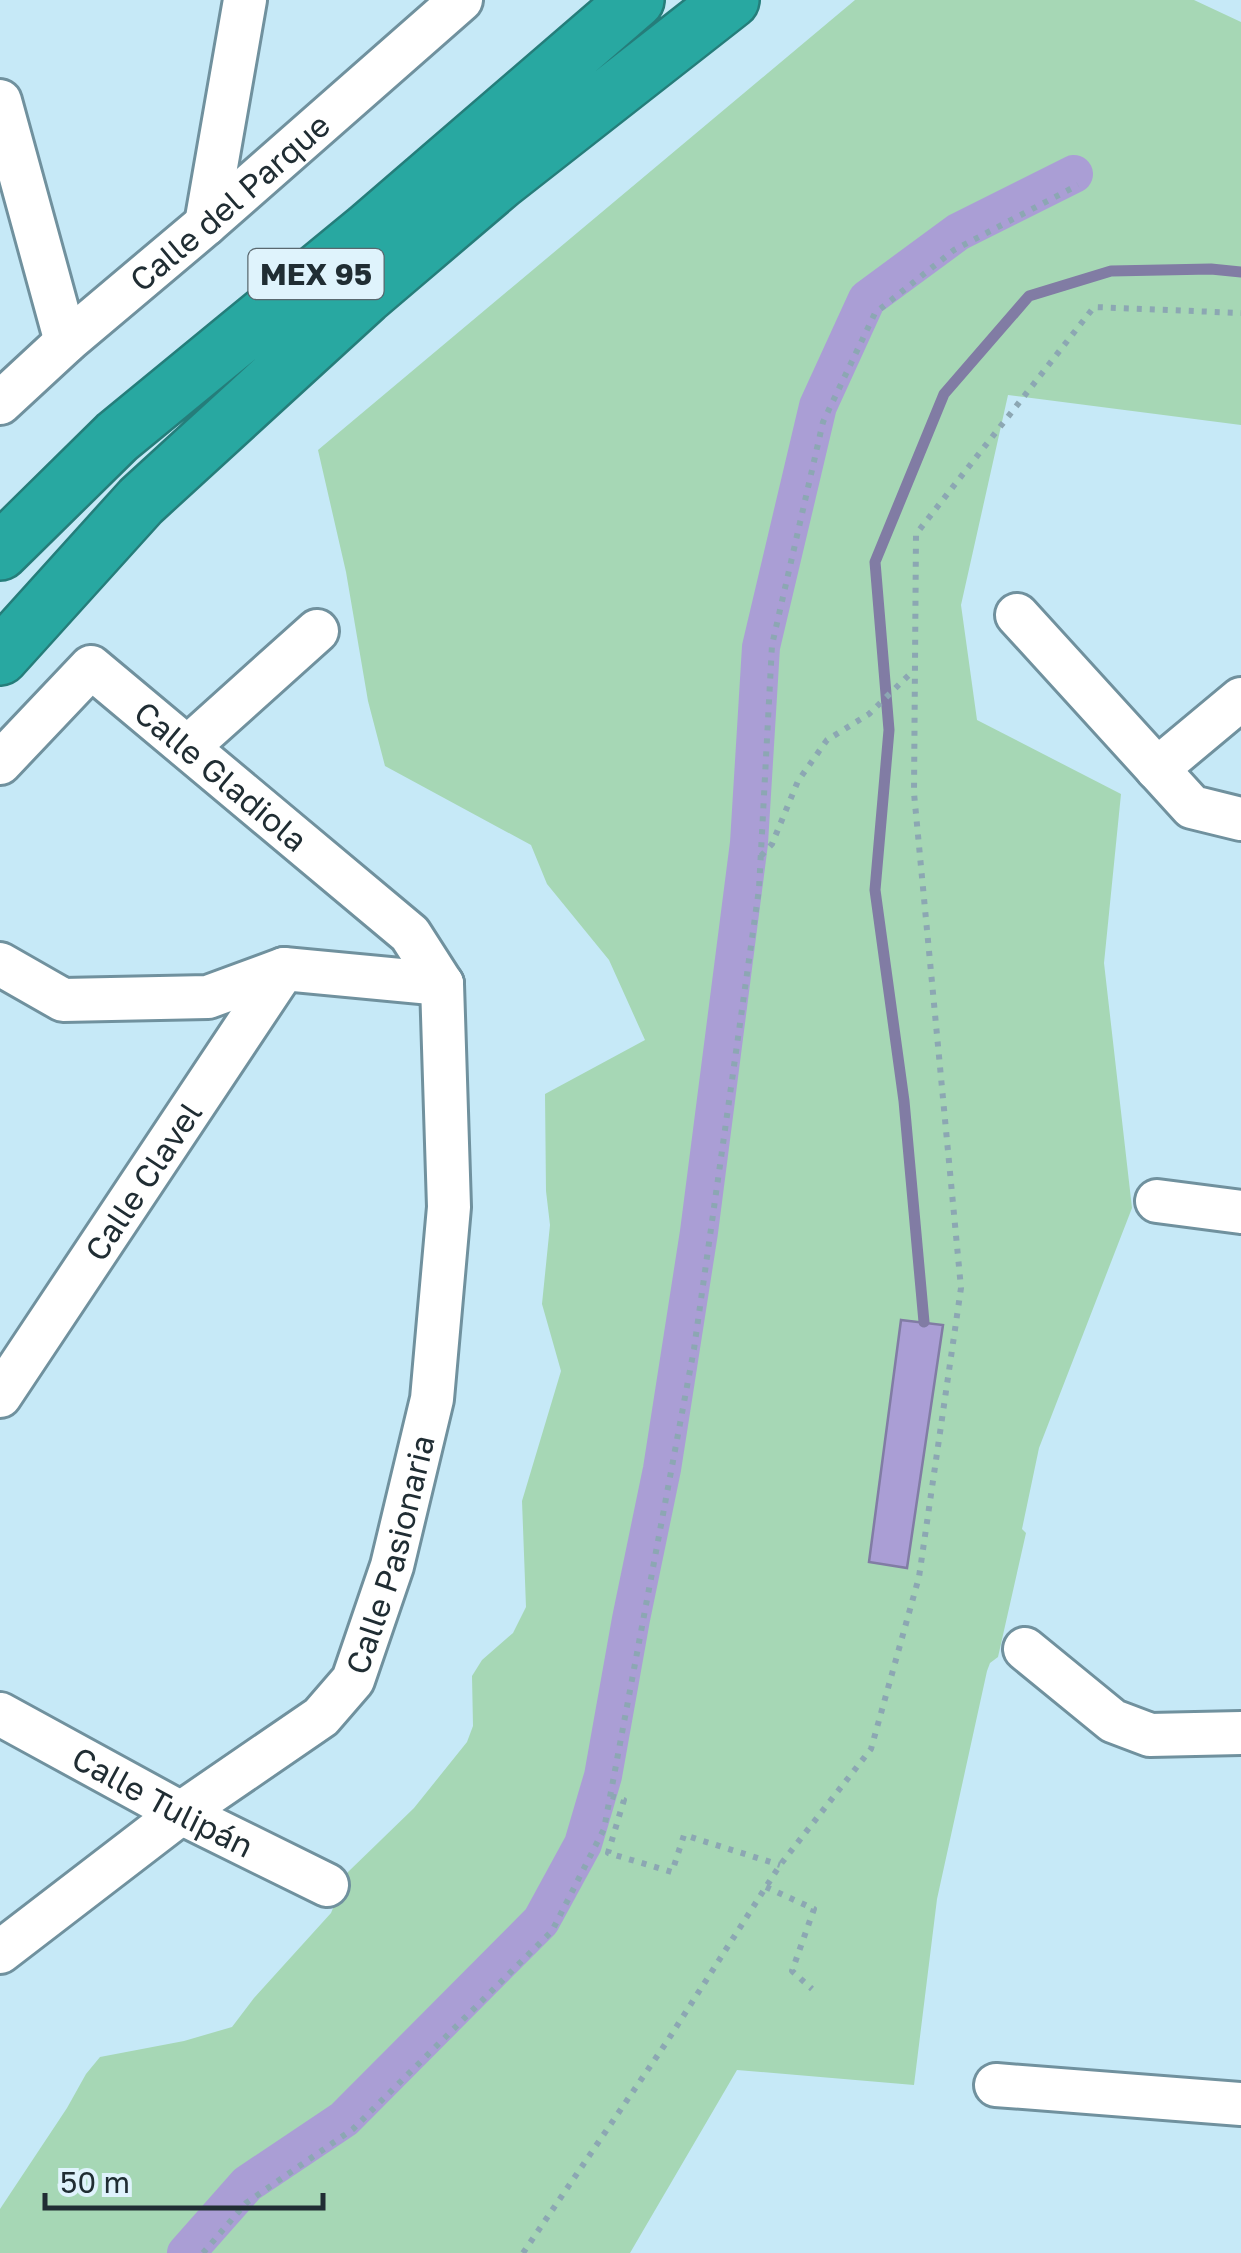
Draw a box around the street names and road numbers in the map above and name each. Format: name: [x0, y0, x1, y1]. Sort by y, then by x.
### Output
street label: Calle del Parque: [122, 106, 337, 299]
road number: MEX 95: [248, 249, 384, 299]
street label: Calle Gladiola: [127, 693, 315, 859]
street label: Calle Clavel: [77, 1095, 209, 1268]
street label: Calle Pasionaria: [337, 1431, 442, 1679]
street label: Calle Tulipán: [66, 1738, 260, 1865]

